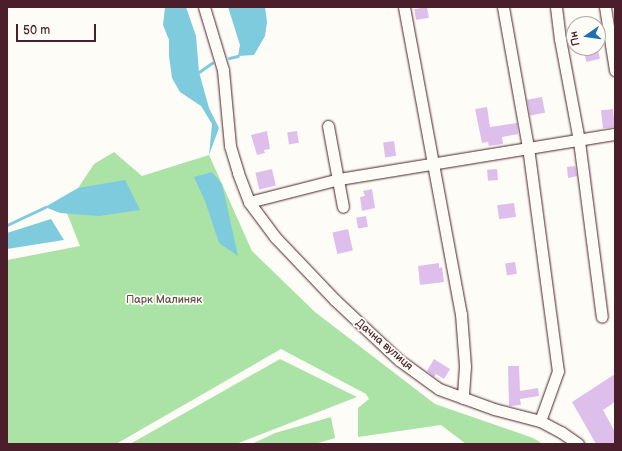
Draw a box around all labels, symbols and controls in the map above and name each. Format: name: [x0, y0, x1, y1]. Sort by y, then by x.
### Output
scale bar: [18, 16, 98, 42]
north arrow: [566, 16, 606, 56]
text: 50 m: [23, 23, 50, 38]
text: Пн: [567, 30, 583, 47]
park label: Парк Малиняк: [126, 293, 202, 307]
street label: Дачна вулиця: [353, 317, 415, 373]

